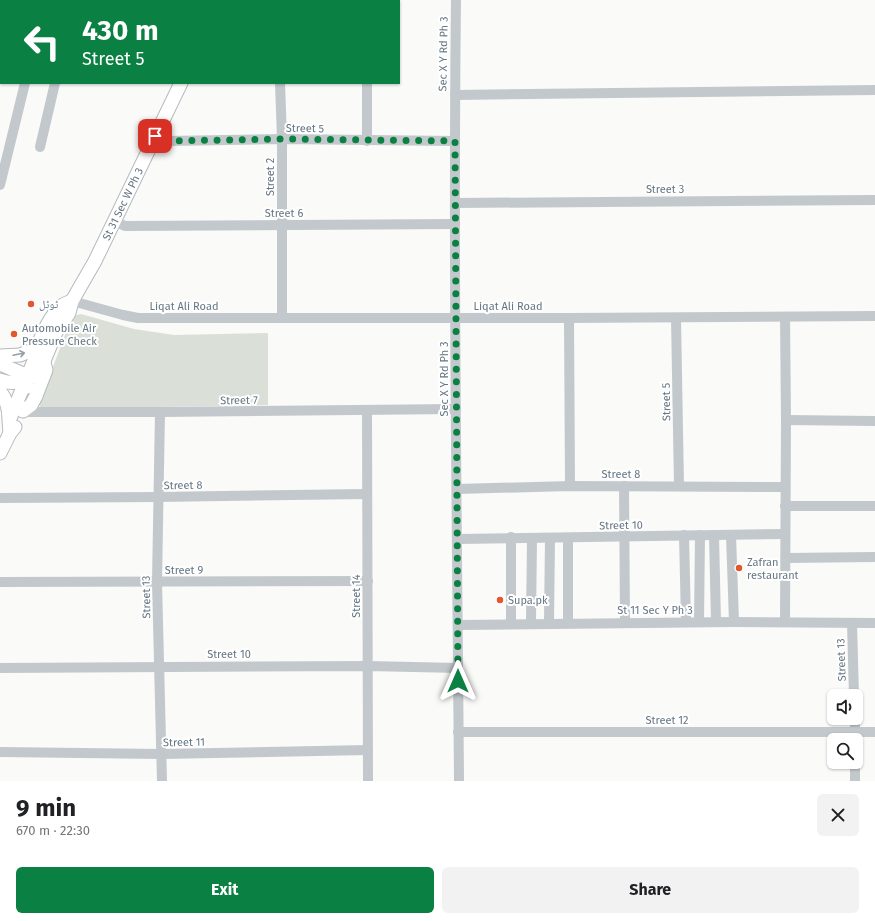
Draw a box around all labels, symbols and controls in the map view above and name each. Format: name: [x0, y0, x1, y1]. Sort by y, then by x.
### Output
text: 430 m: [82, 14, 159, 47]
icon: left: [16, 16, 68, 68]
street label: Sec X Y Rd Ph 3: [436, 16, 451, 92]
text: Street 5: [82, 48, 145, 70]
pin: [138, 119, 172, 153]
street label: Street 5: [286, 122, 325, 135]
icon: arrive: [144, 125, 166, 147]
street label: Street 2: [264, 158, 277, 196]
street label: St 31 Sec W Ph 3: [100, 166, 146, 242]
street label: Street 3: [646, 183, 684, 196]
street label: Street 6: [265, 207, 303, 220]
place label: ٹوٹل: [39, 298, 58, 311]
marker: ٹوٹل: [26, 299, 36, 309]
street label: Liqat Ali Road: [150, 300, 218, 313]
street label: Liqat Ali Road: [474, 300, 542, 313]
place label: Automobile Air Pressure Check: [22, 322, 97, 348]
marker: Automobile Air Pressure Check: [9, 329, 19, 339]
street label: Sec X Y Rd Ph 3: [438, 342, 451, 417]
one-way arrow: [12, 350, 25, 358]
street label: Street 5: [660, 382, 673, 421]
street label: Street 7: [220, 394, 258, 407]
street label: Street 8: [602, 468, 640, 481]
street label: Street 8: [163, 479, 203, 492]
street label: Street 10: [599, 519, 643, 532]
place label: Zafran restaurant: [747, 556, 799, 582]
marker: Zafran restaurant: [734, 563, 744, 573]
street label: Street 9: [165, 564, 203, 577]
street label: Street 14: [350, 574, 363, 618]
street label: Street 13: [140, 575, 153, 619]
place label: Supa.pk: [508, 594, 548, 607]
marker: Supa.pk: [495, 595, 505, 605]
street label: St 11 Sec Y Ph 3: [617, 604, 693, 617]
street label: Street 13: [834, 638, 849, 682]
street label: Street 10: [207, 648, 251, 661]
position arrow: [437, 660, 479, 702]
map controls: [827, 689, 863, 769]
button: sound: [827, 689, 863, 725]
street label: Street 12: [646, 714, 688, 727]
button: search: [827, 733, 863, 769]
street label: Street 11: [163, 736, 205, 749]
text: 9 min: [16, 794, 76, 822]
button: close: [817, 794, 859, 836]
text: 670 m · 22:30: [16, 823, 90, 838]
button: Exit: [16, 867, 434, 913]
button: Share: [442, 867, 859, 913]

